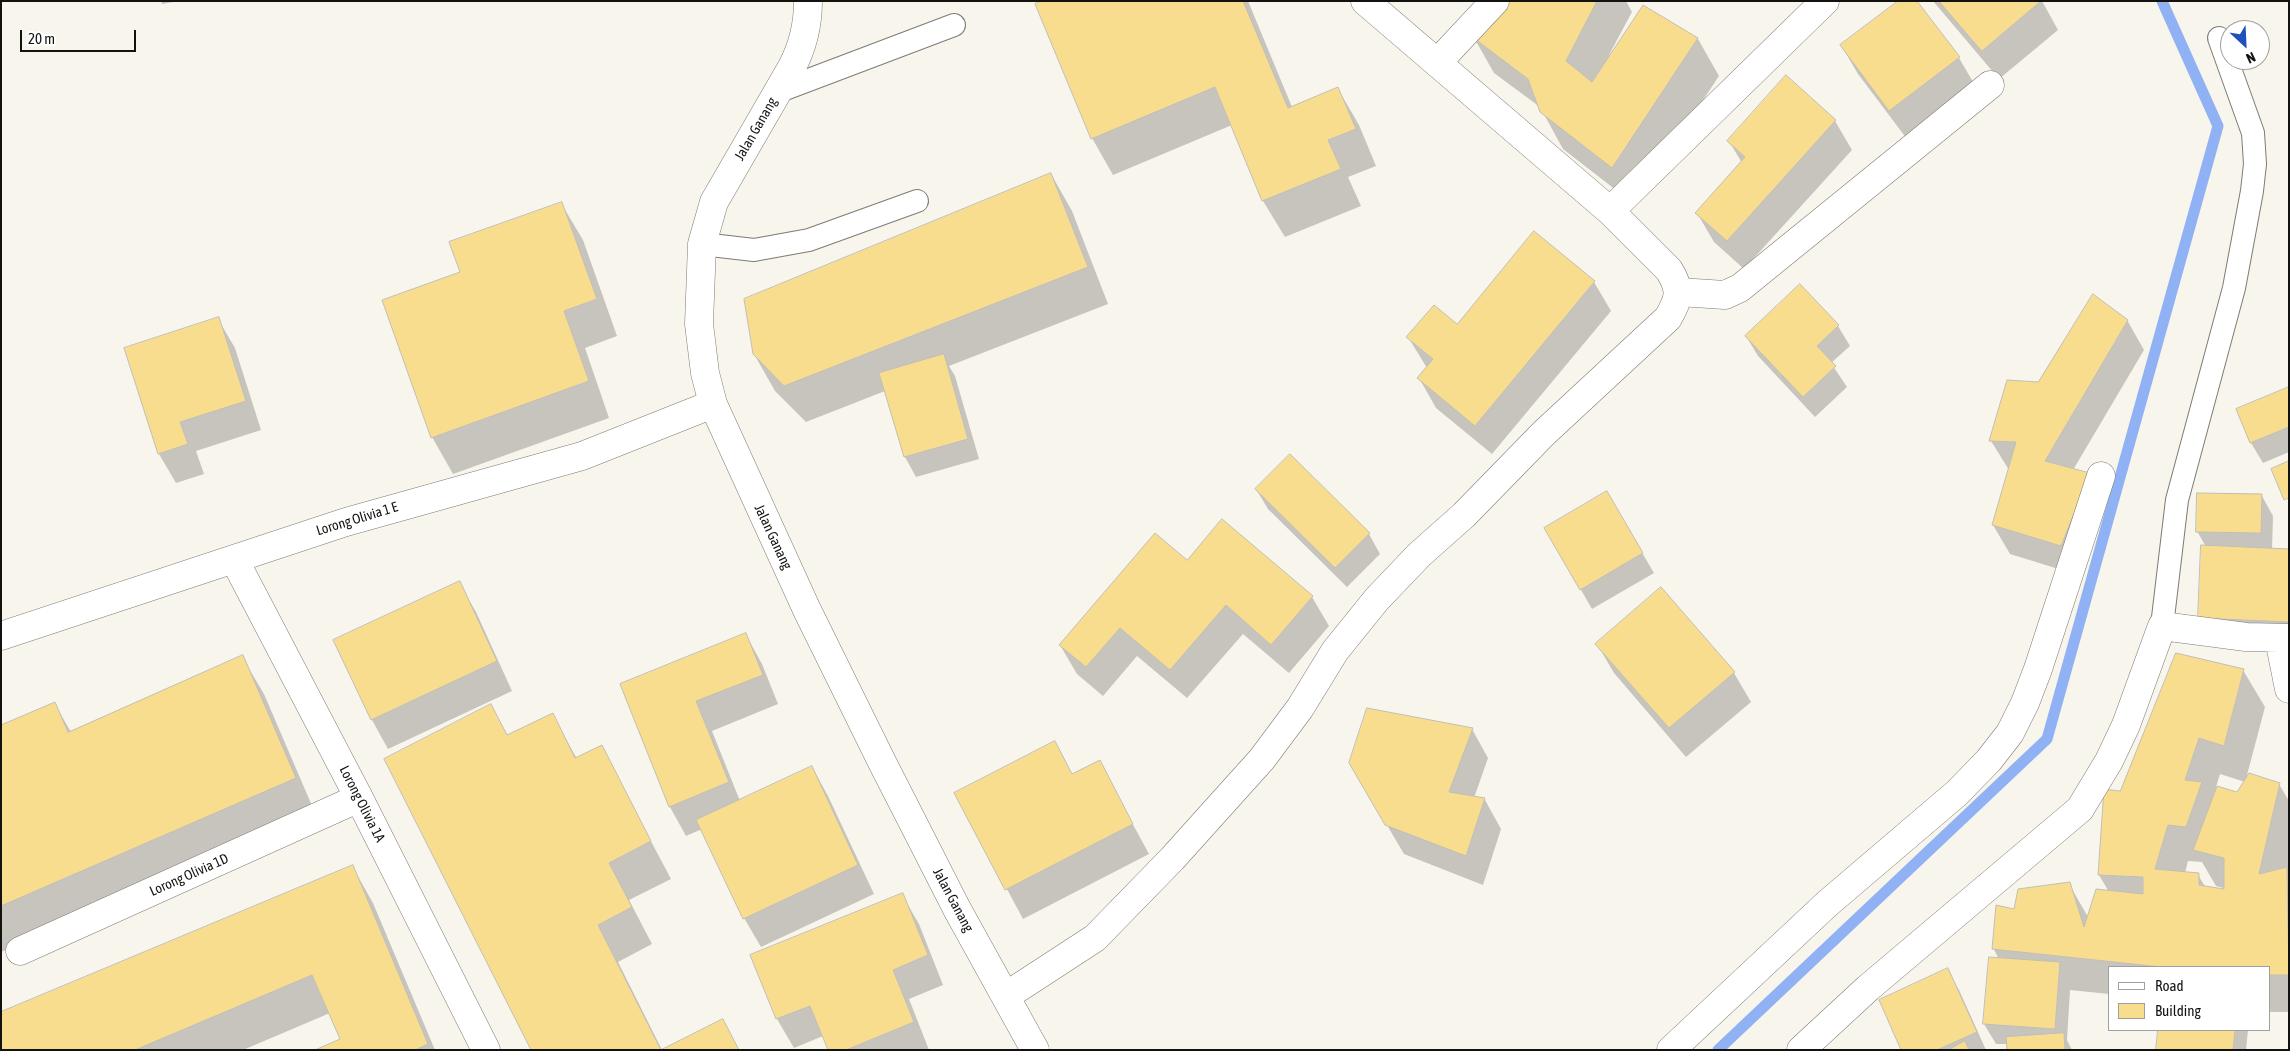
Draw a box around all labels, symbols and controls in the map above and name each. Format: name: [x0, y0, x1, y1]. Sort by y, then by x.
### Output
scale bar: [22, 20, 139, 52]
north arrow: [2220, 20, 2270, 70]
text: 20 m: [28, 30, 55, 47]
text: N: [2244, 49, 2258, 67]
street label: Jalan Ganang: [731, 95, 781, 163]
street label: Lorong Olivia 1 E: [314, 499, 400, 539]
street label: Jalan Ganang: [751, 502, 795, 572]
street label: Lorong Olivia 1A: [336, 763, 388, 845]
street label: Lorong Olivia 1D: [147, 850, 231, 900]
street label: Jalan Ganang: [929, 865, 977, 935]
legend: [2108, 966, 2270, 1031]
text: Road: [2155, 977, 2184, 994]
text: Building: [2155, 1002, 2201, 1019]

